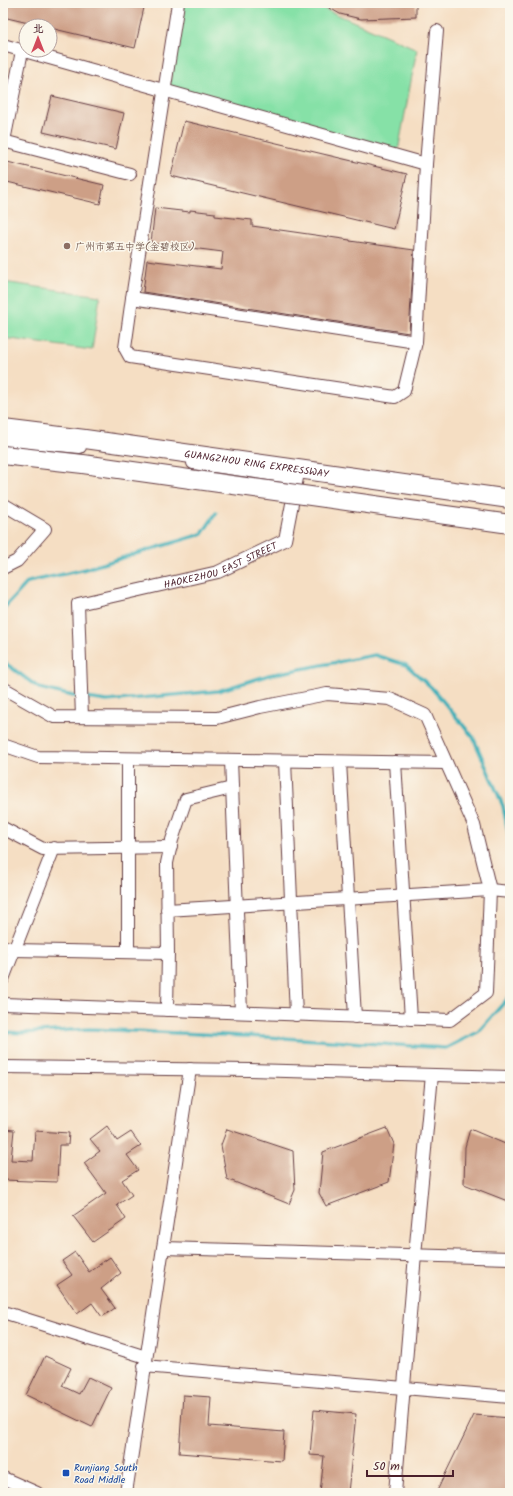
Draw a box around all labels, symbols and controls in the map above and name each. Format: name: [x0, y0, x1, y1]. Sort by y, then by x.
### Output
north arrow: [18, 18, 58, 58]
text: 北: [33, 20, 44, 38]
place label: 广州市第五中学(金碧校区): [75, 239, 195, 255]
marker: 广州市第五中学(金碧校区): [62, 241, 72, 251]
street label: GUANGZHOU RING EXPRESSWAY: [183, 446, 331, 483]
street label: HAOKEZHOU EAST STREET: [162, 537, 281, 593]
scale bar: [367, 1452, 453, 1478]
text: 50 m: [373, 1457, 400, 1476]
place label: Runjiang South Road Middle: [74, 1460, 138, 1488]
marker: Runjiang South Road Middle: [61, 1468, 71, 1478]

